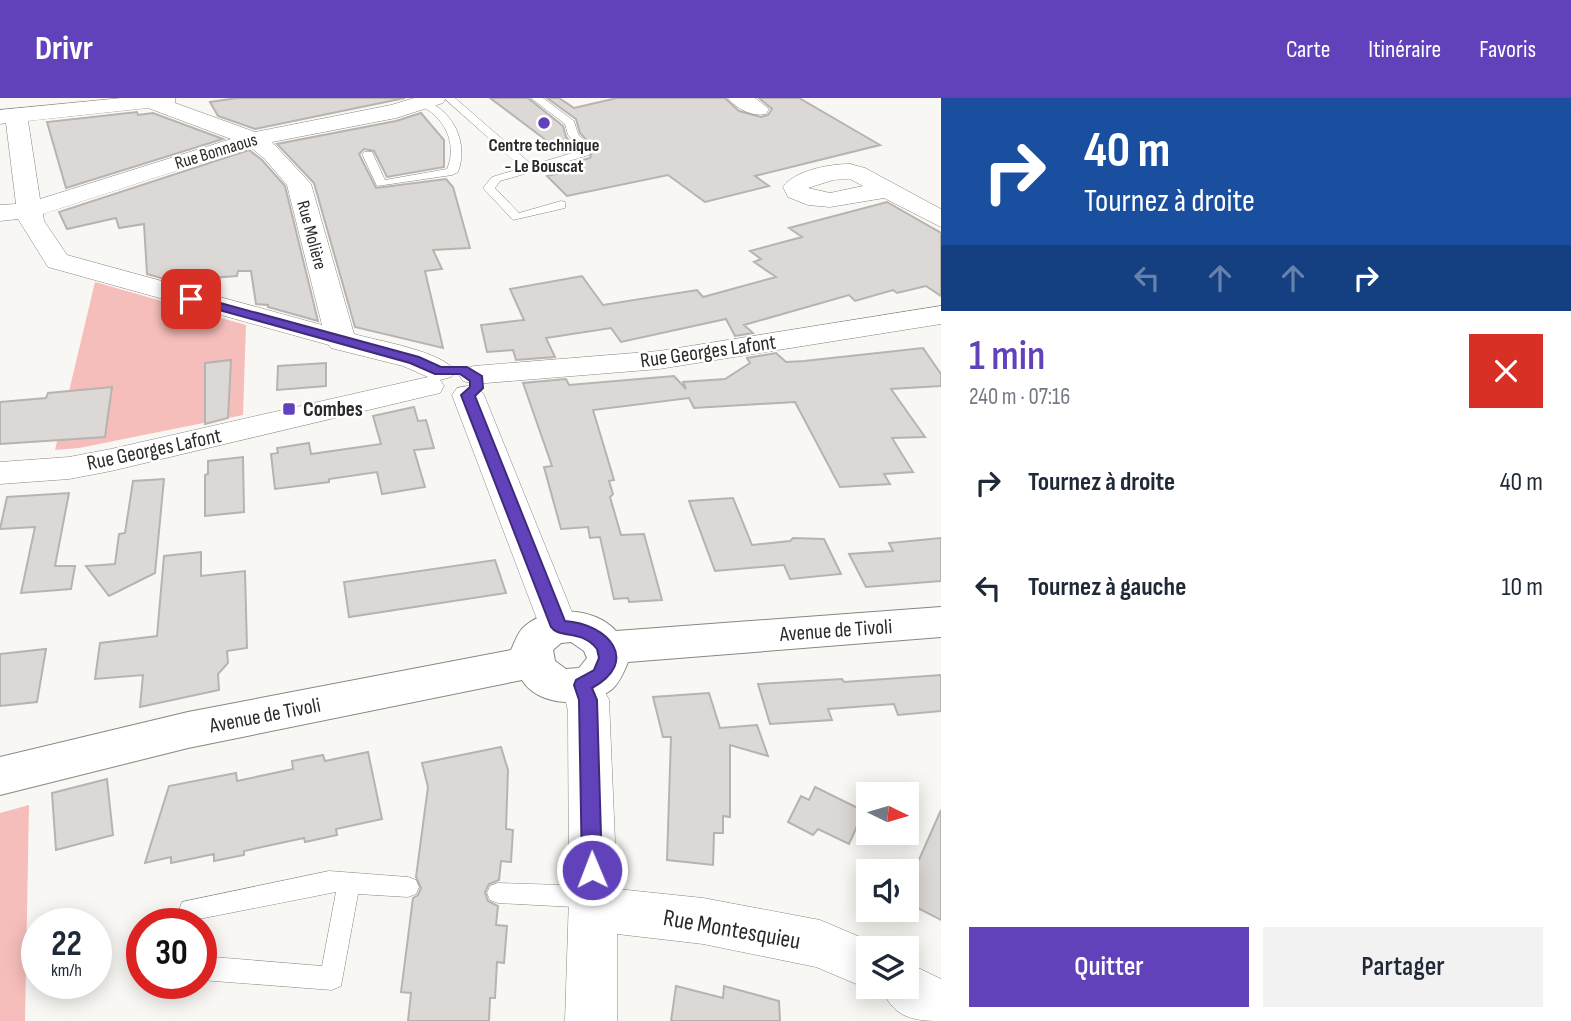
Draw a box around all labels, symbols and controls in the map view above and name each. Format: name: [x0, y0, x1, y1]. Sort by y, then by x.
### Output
text: Drivr: [35, 29, 93, 69]
text: Carte: [1286, 35, 1330, 64]
text: Itinéraire: [1368, 35, 1441, 64]
text: Favoris: [1479, 35, 1536, 64]
marker: Centre technique - Le Bouscat: [536, 115, 552, 131]
text: 40 m: [1084, 122, 1170, 181]
icon: right: [969, 126, 1060, 217]
street label: Rue Bonnaous: [172, 129, 260, 174]
place label: Centre technique - Le Bouscat: [489, 135, 599, 177]
text: Tournez à droite: [1084, 182, 1255, 221]
street label: Rue Molière: [292, 198, 331, 272]
icon: left: [1128, 259, 1166, 297]
icon: ahead: [1201, 259, 1239, 297]
icon: ahead: [1274, 259, 1312, 297]
icon: right: [1347, 259, 1385, 297]
pin: [161, 269, 221, 329]
icon: arrive: [172, 280, 210, 318]
street label: Rue Georges Lafont: [639, 330, 778, 373]
text: 1 min: [969, 331, 1045, 382]
button: close: [1469, 334, 1543, 408]
text: 240 m · 07:16: [969, 383, 1070, 411]
place label: Combes: [303, 397, 363, 422]
marker: Combes: [281, 401, 297, 417]
street label: Rue Georges Lafont: [85, 423, 224, 476]
icon: right: [969, 464, 1007, 502]
text: Tournez à droite: [1028, 467, 1175, 498]
text: 40 m: [1500, 467, 1543, 498]
icon: left: [969, 569, 1007, 607]
text: Tournez à gauche: [1028, 572, 1186, 603]
text: 10 m: [1501, 572, 1543, 603]
street label: Avenue de Tivoli: [778, 614, 893, 647]
street label: Avenue de Tivoli: [206, 692, 323, 739]
north arrow: [856, 782, 919, 845]
map controls: [856, 782, 919, 999]
position arrow: [555, 833, 629, 907]
button: sound: [856, 859, 919, 922]
street label: Rue Montesquieu: [661, 903, 803, 956]
speed limit sign: 30: [126, 908, 217, 999]
text: 22: [51, 923, 82, 966]
button: Quitter: [969, 927, 1249, 1007]
button: Partager: [1263, 927, 1543, 1007]
button: layers: [856, 936, 919, 999]
text: km/h: [51, 960, 82, 981]

